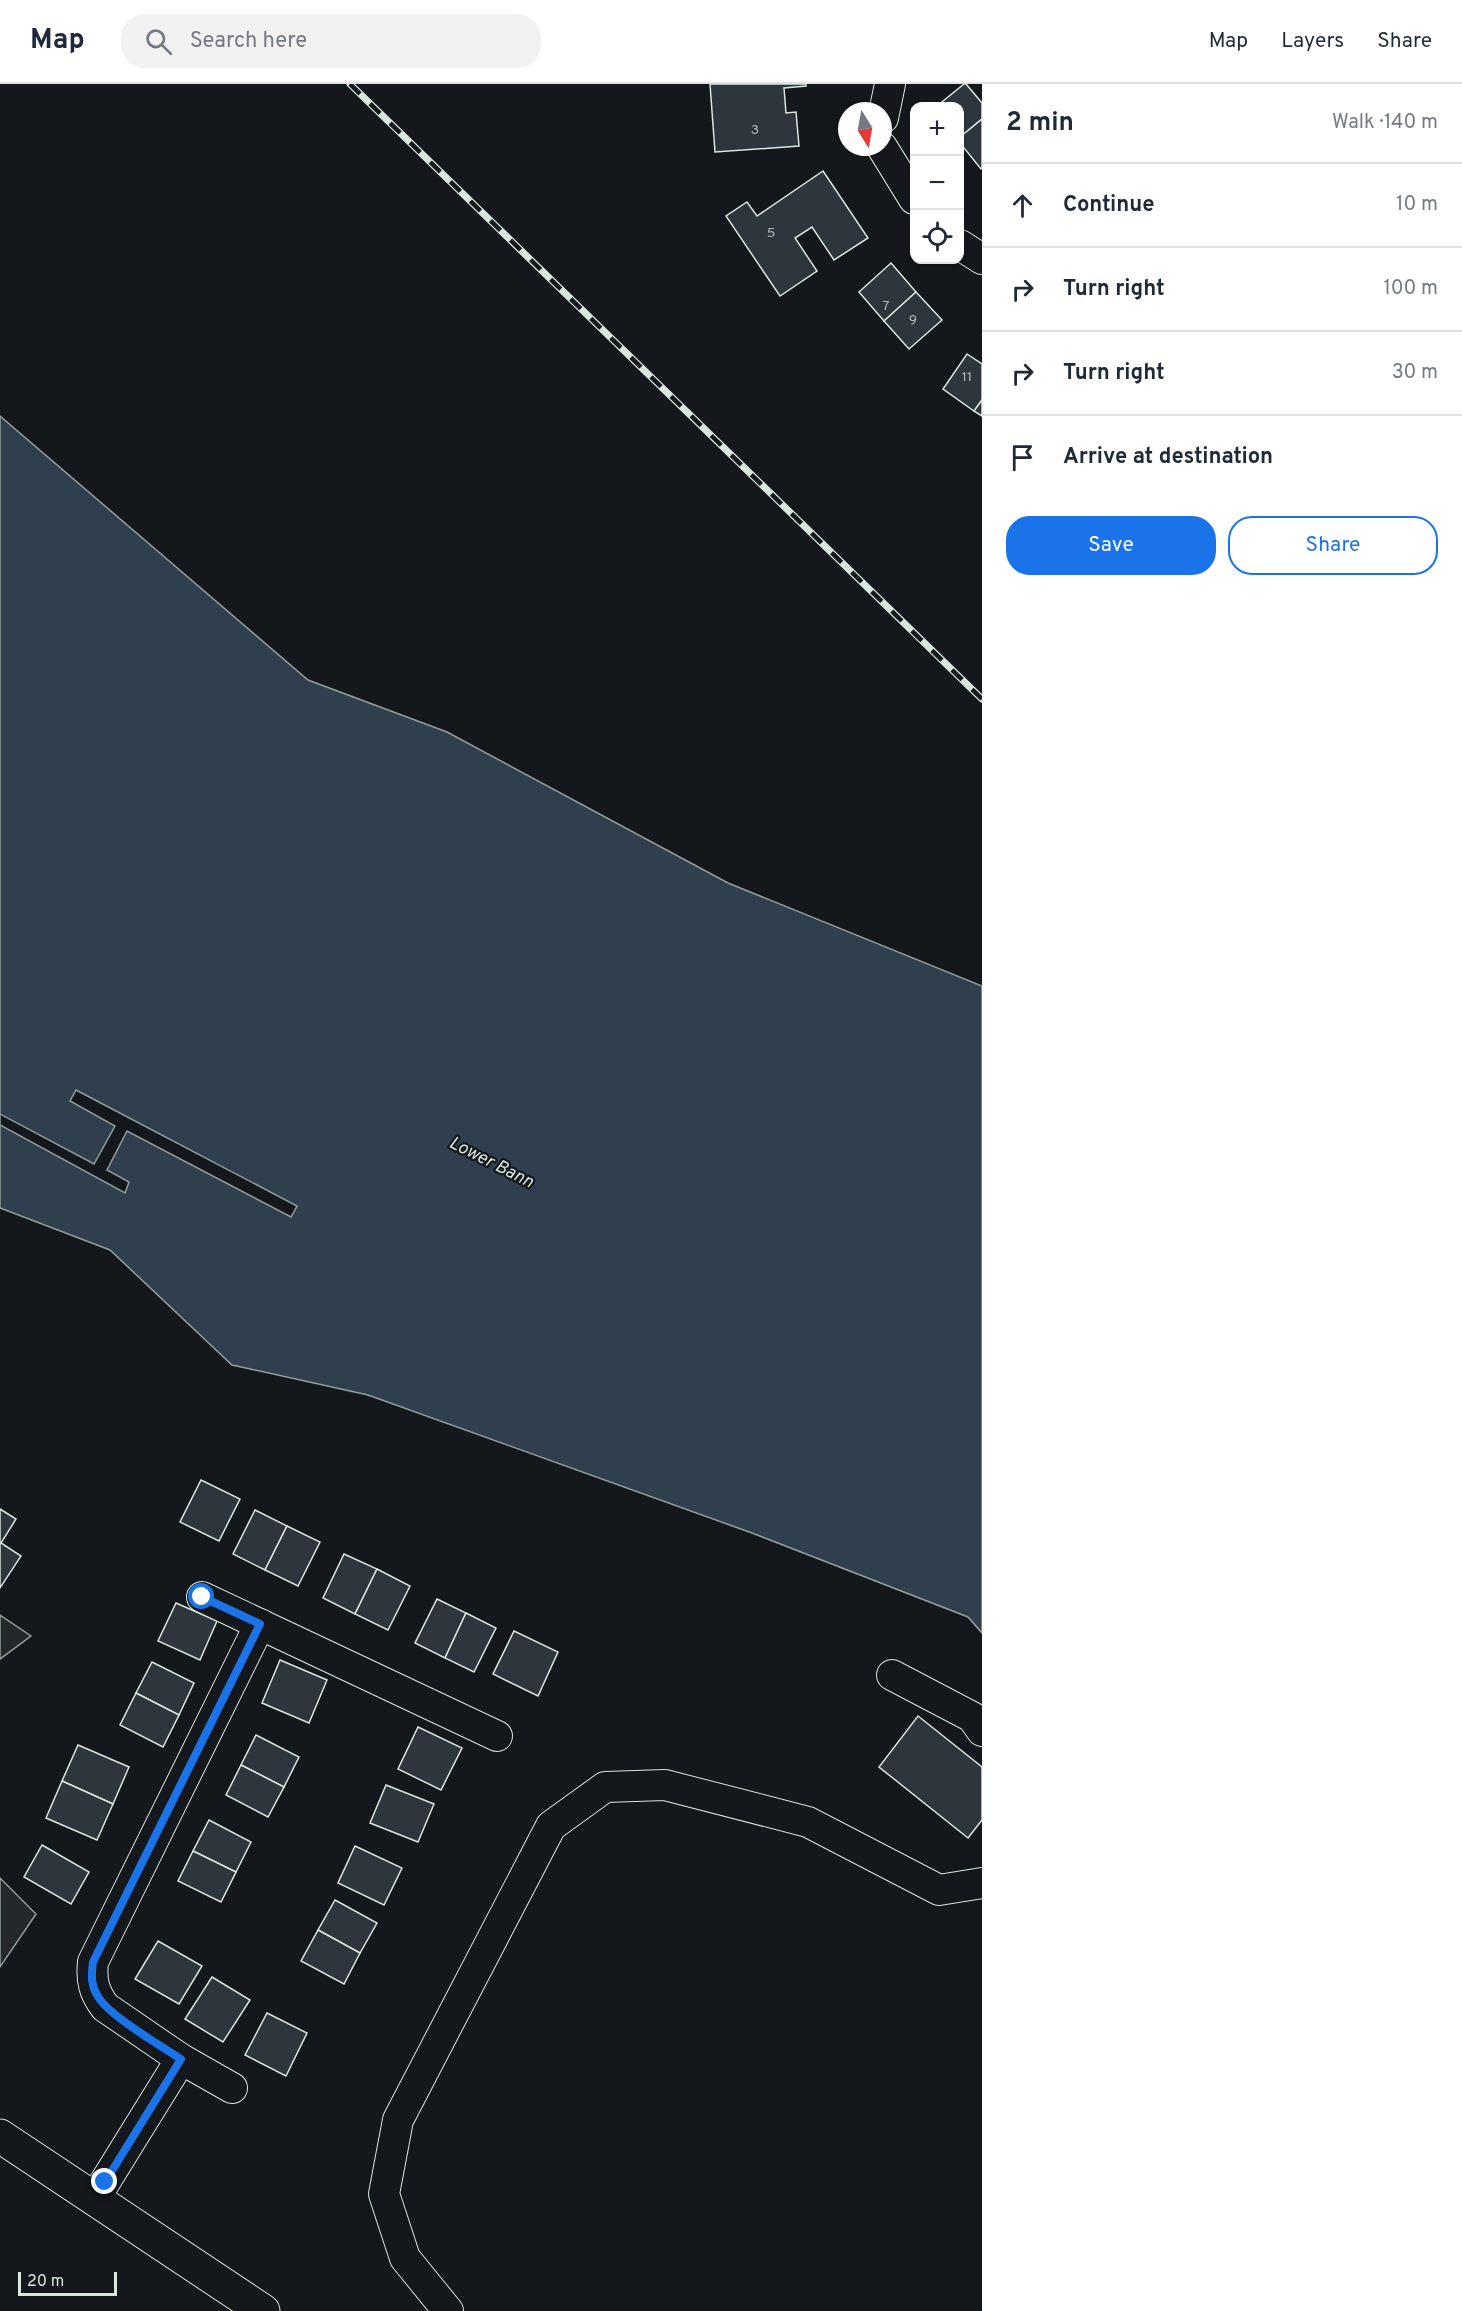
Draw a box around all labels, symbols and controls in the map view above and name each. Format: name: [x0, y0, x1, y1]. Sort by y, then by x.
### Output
search box: [121, 14, 541, 68]
text: Map: [30, 23, 85, 59]
icon: search: [142, 25, 175, 58]
text: Search here: [190, 28, 307, 55]
text: Map: [1209, 28, 1248, 55]
text: Layers: [1281, 28, 1344, 55]
text: Share: [1377, 28, 1432, 55]
north arrow: [838, 102, 892, 156]
map controls: [910, 102, 964, 264]
button: +: [910, 102, 964, 156]
text: 2 min: [1006, 107, 1074, 140]
text: Walk · 140 m: [1332, 110, 1438, 136]
house number: 3: [751, 122, 759, 139]
button: −: [910, 156, 964, 210]
icon: ahead: [1006, 189, 1039, 222]
text: Continue: [1063, 192, 1154, 219]
text: 10 m: [1396, 192, 1438, 218]
button: locate: [910, 210, 964, 264]
house number: 5: [767, 225, 775, 242]
icon: right: [1006, 273, 1039, 306]
text: Turn right: [1063, 276, 1165, 303]
text: 100 m: [1383, 276, 1438, 302]
house number: 7: [882, 298, 890, 315]
house number: 9: [909, 312, 917, 329]
icon: right: [1006, 357, 1039, 390]
text: Turn right: [1063, 360, 1165, 387]
text: 30 m: [1392, 360, 1438, 386]
house number: 11: [962, 369, 972, 386]
icon: arrive: [1006, 441, 1039, 474]
text: Arrive at destination: [1063, 444, 1273, 471]
button: Save: [1006, 516, 1216, 575]
button: Share: [1228, 516, 1438, 575]
water label: Lower Bann: [445, 1132, 537, 1194]
route start: [188, 1583, 214, 1609]
route end: [91, 2168, 117, 2194]
scale bar: [18, 2269, 117, 2296]
text: 20 m: [27, 2272, 64, 2292]

